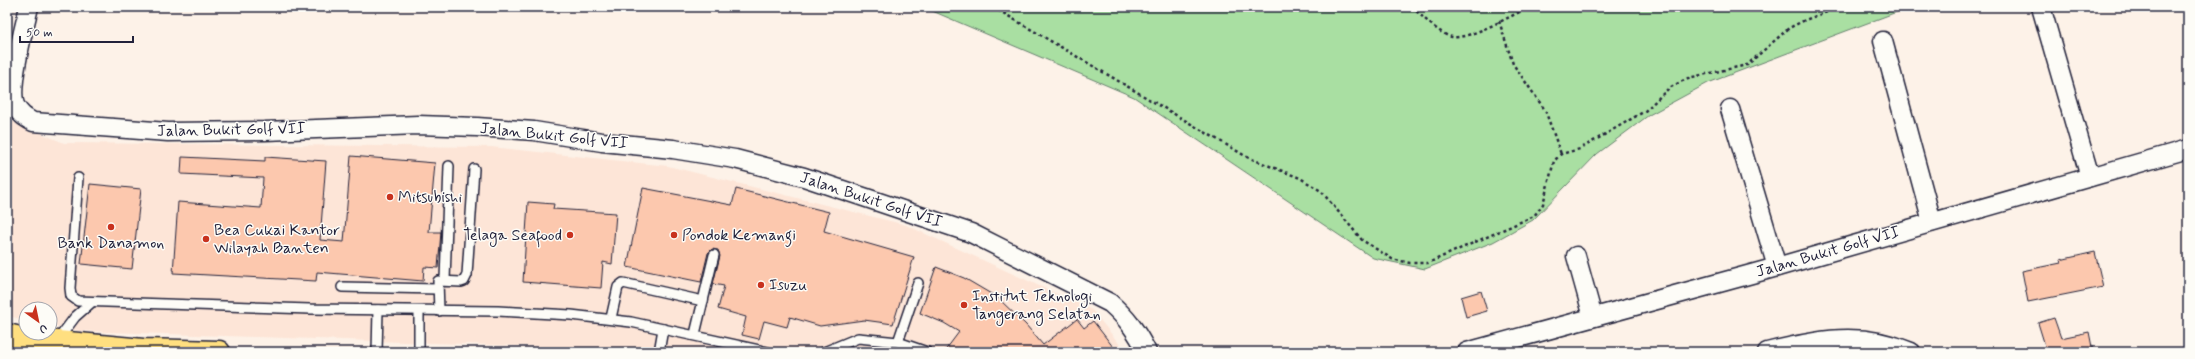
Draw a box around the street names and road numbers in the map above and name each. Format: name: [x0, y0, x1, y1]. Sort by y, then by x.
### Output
street label: Jalan Bukit Golf VII: [156, 118, 306, 142]
street label: Jalan Bukit Golf VII: [479, 118, 629, 154]
street label: Jalan Bukit Golf VII: [797, 167, 945, 233]
street label: Jalan Bukit Golf VII: [1754, 221, 1902, 283]

